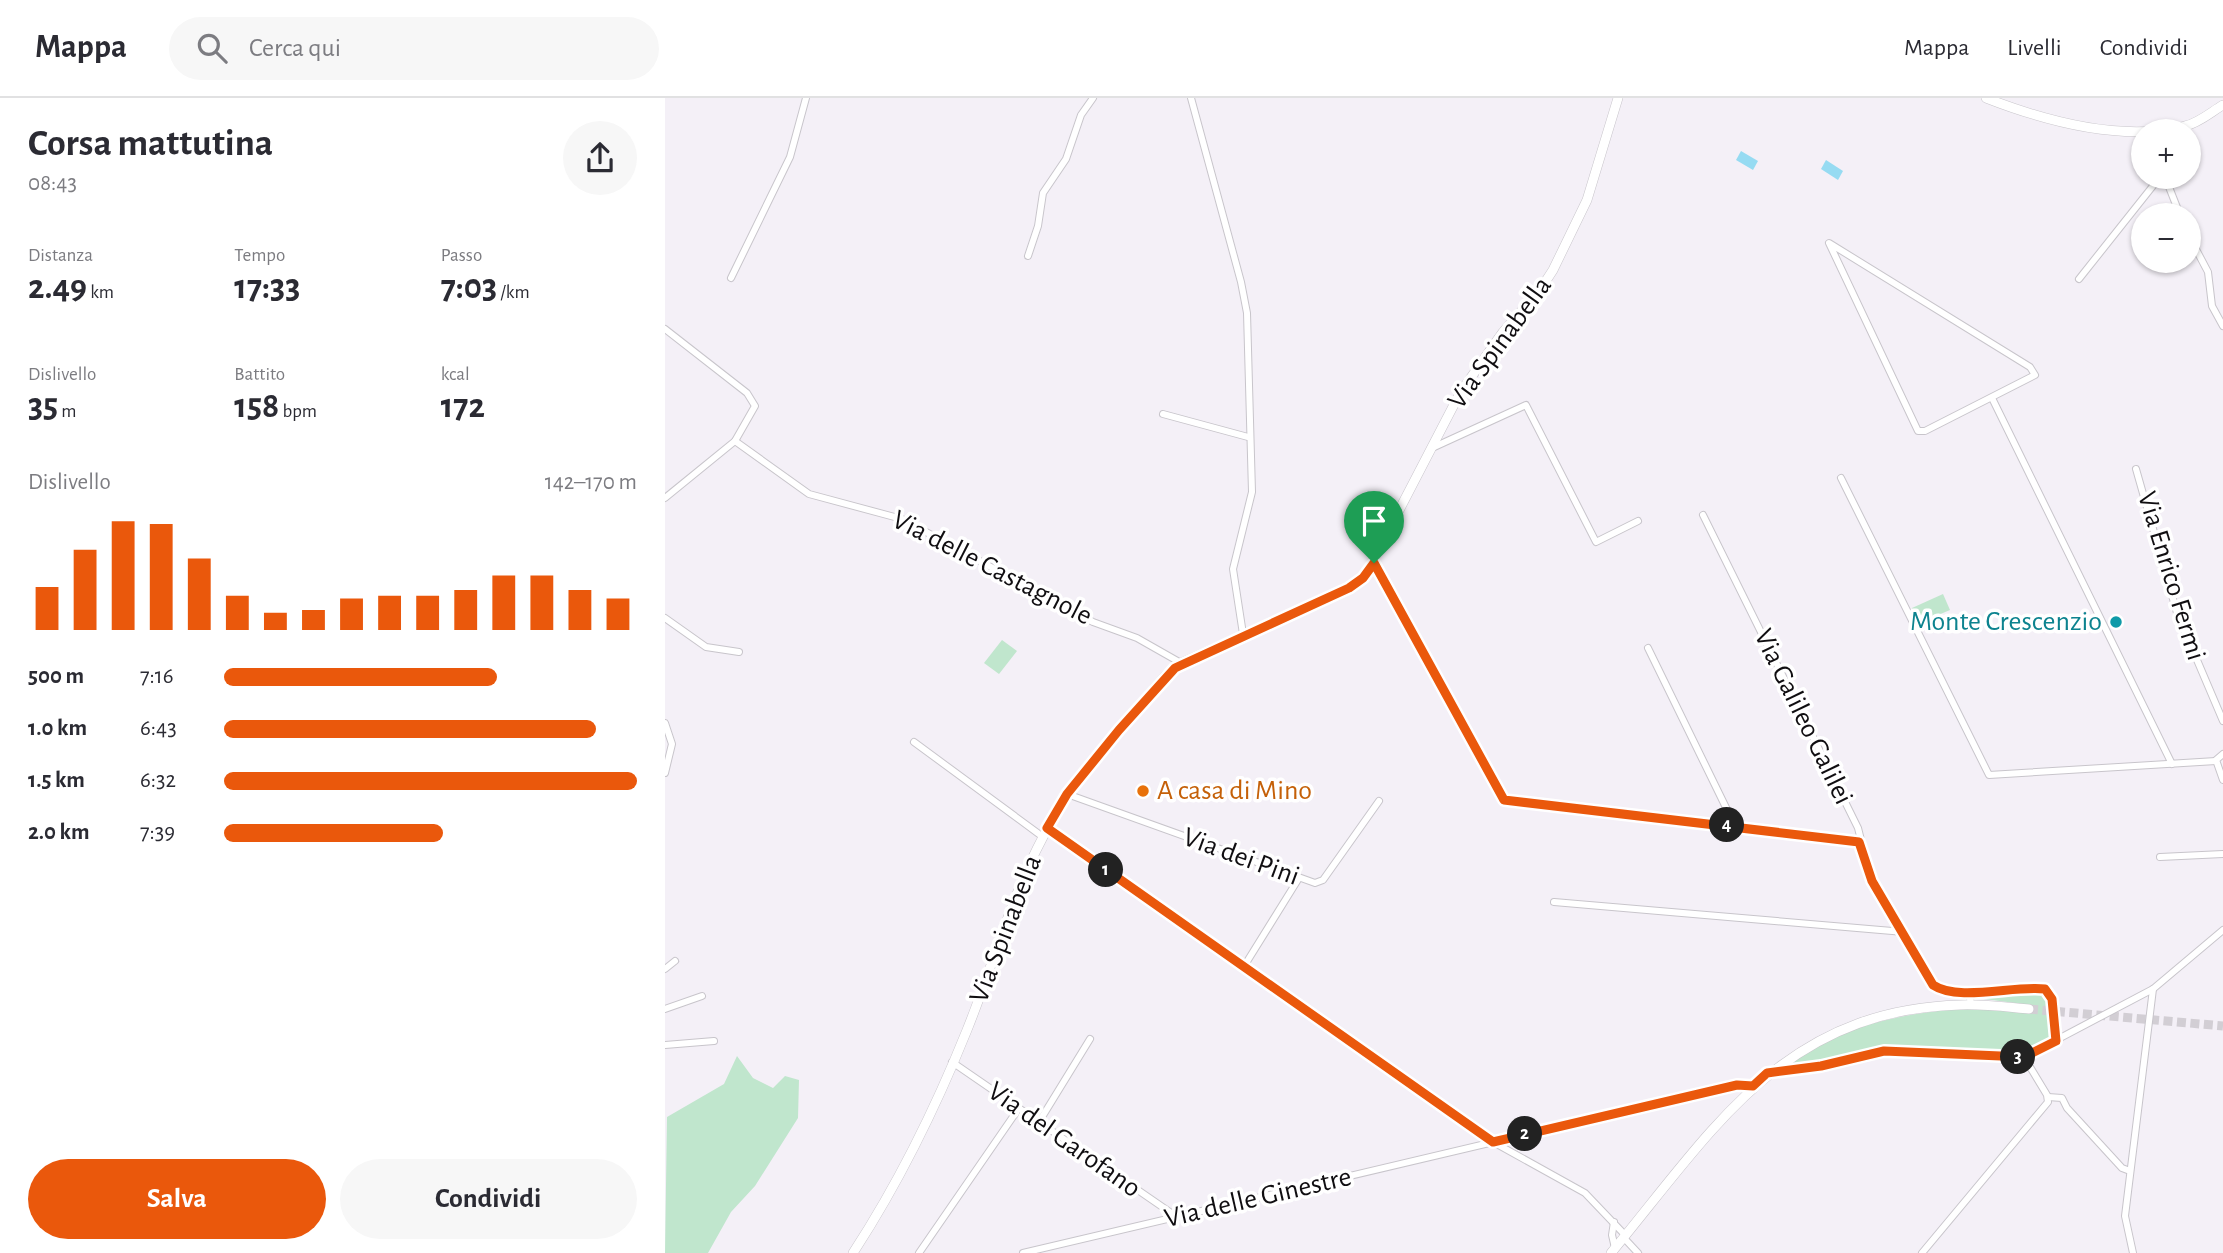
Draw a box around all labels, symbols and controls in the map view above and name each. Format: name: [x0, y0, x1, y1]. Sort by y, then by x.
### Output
search box: [169, 17, 659, 80]
icon: search: [193, 29, 231, 67]
text: Mappa: [35, 31, 127, 64]
text: Cerca qui: [249, 35, 341, 61]
text: Mappa: [1904, 36, 1969, 60]
text: Livelli: [2007, 36, 2062, 60]
text: Condividi: [2100, 36, 2188, 60]
map controls: [2131, 119, 2201, 273]
button: +: [2131, 119, 2201, 189]
button: share: [563, 121, 637, 195]
text: Corsa mattutina: [28, 125, 273, 163]
text: 08:43: [28, 172, 77, 195]
button: −: [2131, 203, 2201, 273]
text: Distanza: [28, 246, 93, 265]
text: Tempo: [234, 246, 285, 265]
text: Passo: [441, 246, 482, 265]
text: 2.49: [28, 270, 87, 305]
text: 17:33: [234, 270, 300, 305]
text: 7:03: [441, 270, 497, 305]
street label: Via Spinabella: [1443, 272, 1557, 414]
text: km: [87, 283, 114, 302]
text: /km: [497, 283, 530, 302]
text: Dislivello: [28, 365, 96, 384]
text: Battito: [234, 365, 285, 384]
text: kcal: [441, 365, 470, 384]
text: 35: [28, 389, 58, 424]
text: 158: [234, 389, 279, 424]
text: 172: [441, 389, 485, 424]
text: m: [58, 402, 77, 421]
text: bpm: [279, 402, 317, 421]
text: Dislivello: [28, 471, 111, 494]
text: 142–170 m: [545, 471, 637, 494]
street label: Via Enrico Fermi: [2132, 488, 2210, 664]
pin: [1344, 491, 1404, 563]
icon: arrive: [1355, 502, 1393, 540]
street label: Via delle Castagnole: [888, 506, 1096, 630]
place label: Monte Crescenzio: [1910, 608, 2102, 636]
marker: Monte Crescenzio: [2108, 614, 2124, 630]
street label: Via Galileo Galilei: [1749, 625, 1857, 809]
text: 500 m: [28, 665, 84, 688]
text: 7:16: [140, 665, 174, 688]
text: 1.0 km: [28, 717, 87, 740]
text: 6:43: [140, 717, 177, 740]
text: 1.5 km: [28, 769, 85, 792]
text: 6:32: [140, 769, 176, 792]
place label: A casa di Mino: [1157, 777, 1312, 805]
marker: A casa di Mino: [1135, 783, 1151, 799]
pin: 4: [1709, 808, 1745, 842]
text: 4: [1722, 815, 1731, 834]
text: 2.0 km: [28, 821, 90, 844]
text: 7:39: [140, 821, 175, 844]
street label: Via dei Pini: [1179, 823, 1303, 891]
street label: Via Spinabella: [965, 851, 1047, 1007]
pin: 1: [1089, 852, 1123, 888]
text: 1: [1102, 860, 1109, 879]
pin: 3: [2001, 1040, 2035, 1074]
text: 3: [2013, 1047, 2022, 1066]
street label: Via del Garofano: [982, 1077, 1146, 1203]
pin: 2: [1507, 1116, 1543, 1152]
text: 2: [1520, 1124, 1529, 1143]
button: Salva: [28, 1159, 326, 1239]
button: Condividi: [340, 1159, 637, 1239]
street label: Via delle Ginestre: [1162, 1163, 1354, 1233]

